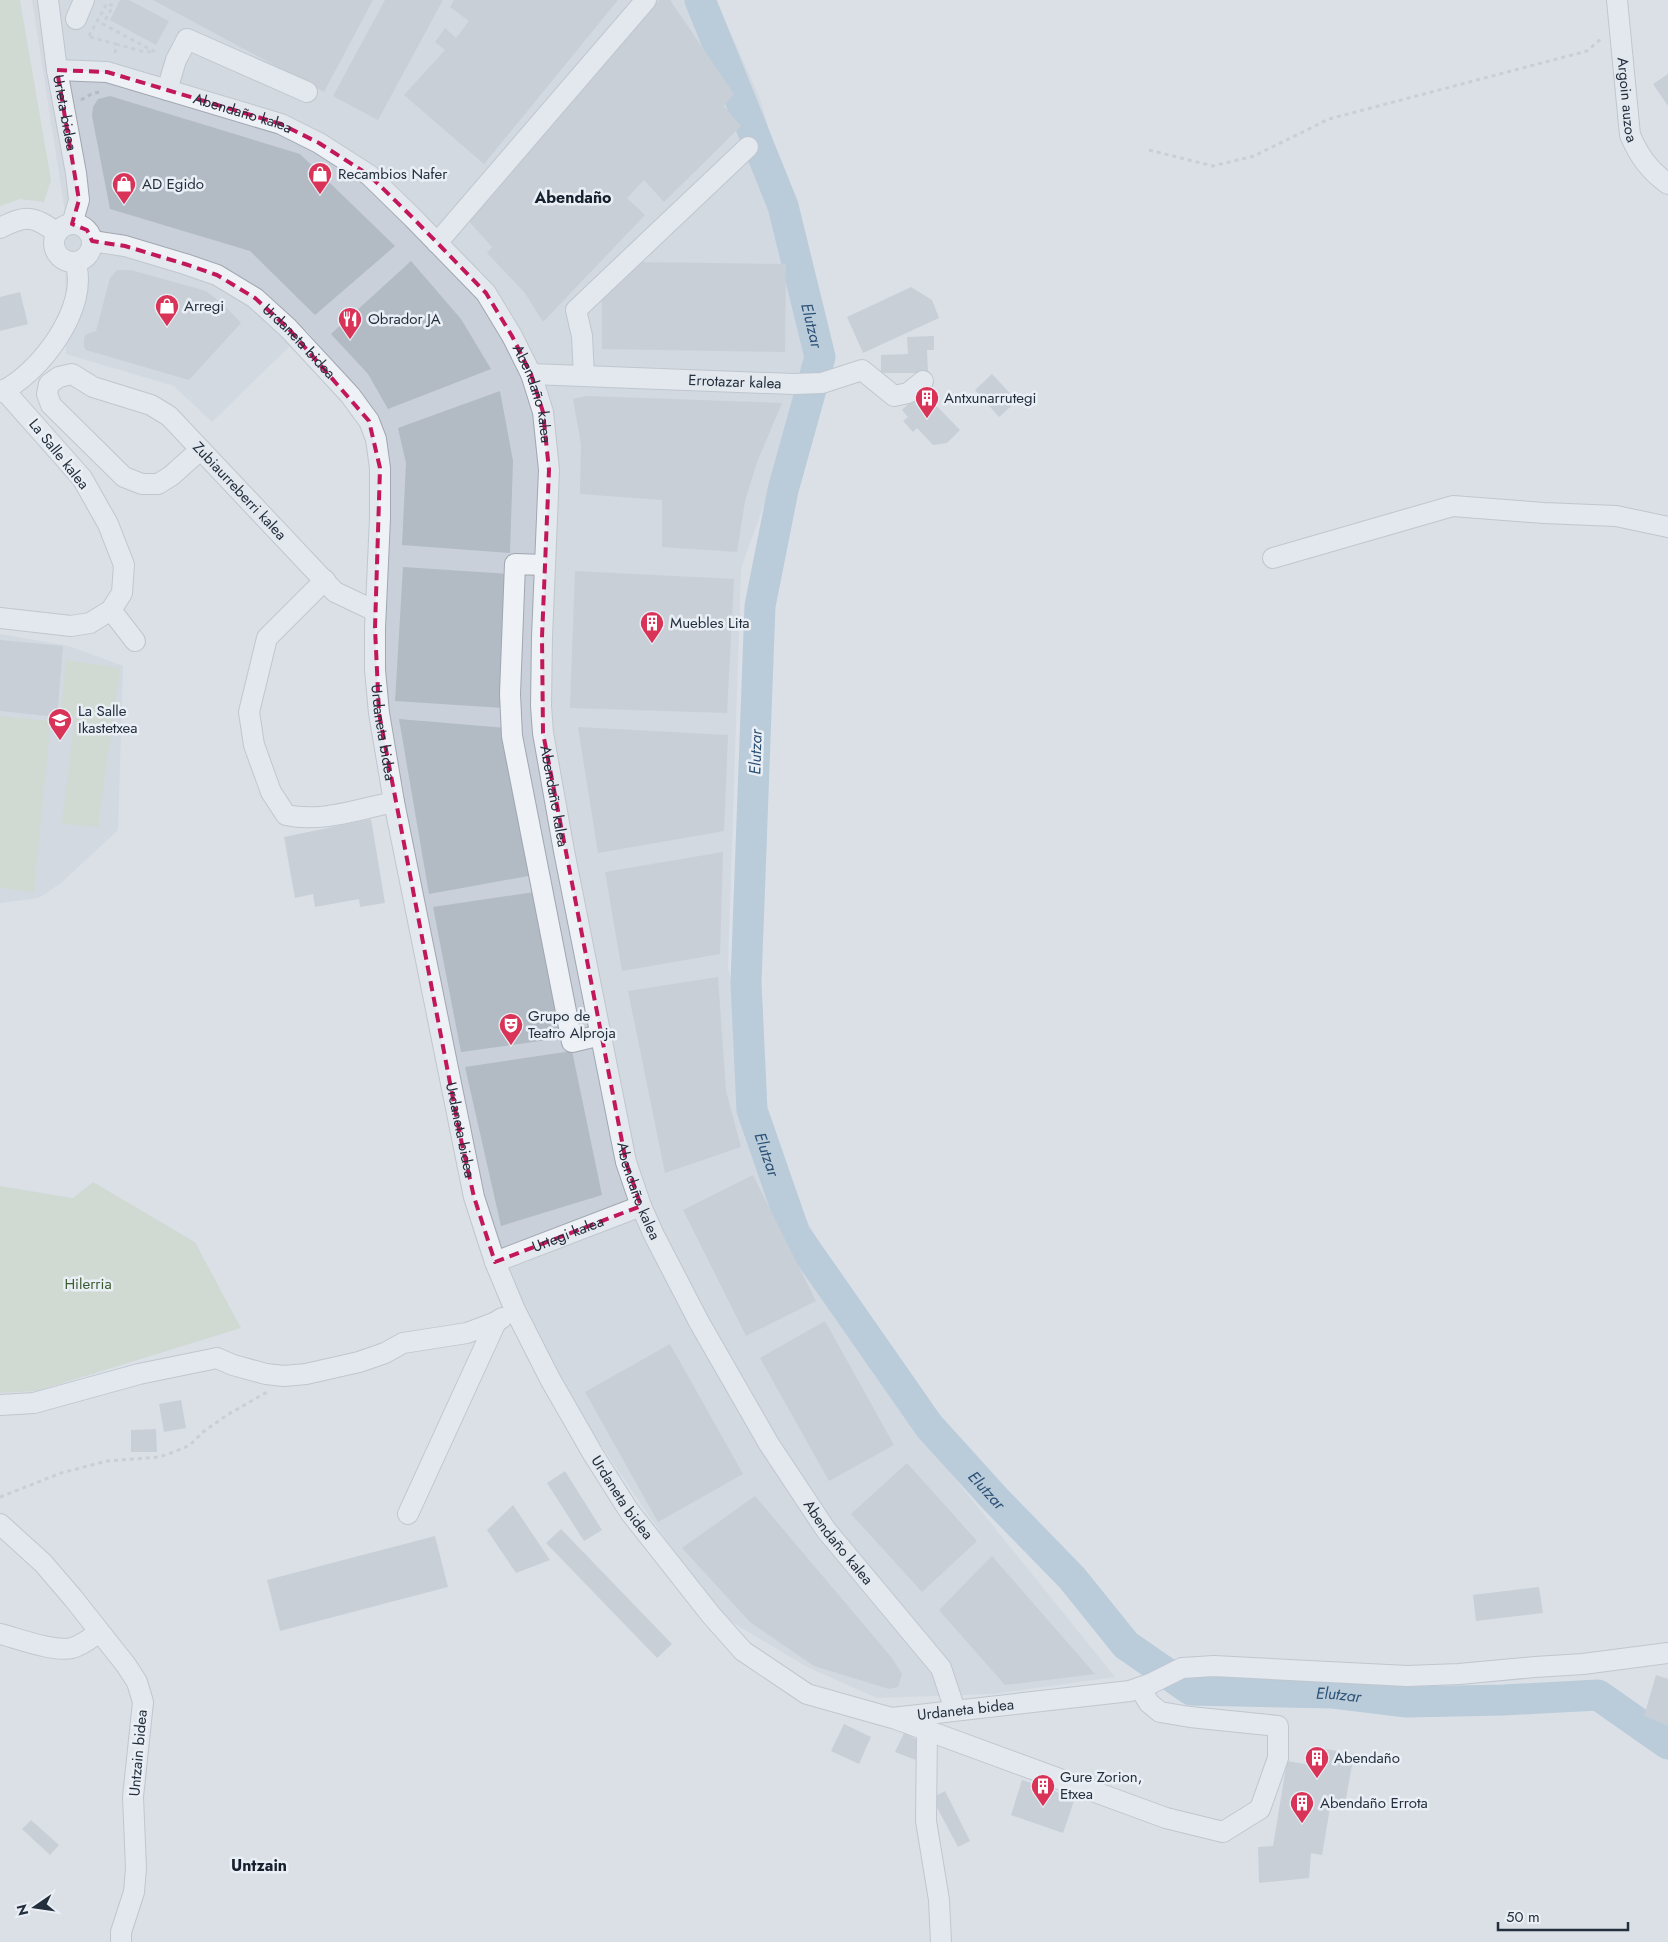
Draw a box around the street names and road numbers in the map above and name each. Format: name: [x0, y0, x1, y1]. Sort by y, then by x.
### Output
street label: Argoin auzoa: [1612, 56, 1643, 146]
street label: Urteta bidea: [47, 73, 83, 153]
street label: Abendaño kalea: [191, 87, 296, 139]
street label: Urdaneta bidea: [257, 299, 341, 384]
street label: Abendaño kalea: [507, 341, 557, 444]
street label: Errotazar kalea: [688, 369, 782, 395]
street label: La Salle kalea: [24, 414, 94, 494]
street label: Zubiaurreberri kalea: [188, 437, 292, 545]
street label: Urdaneta bidea: [365, 683, 401, 782]
street label: Abendaño kalea: [534, 744, 574, 849]
street label: Urdaneta bidea: [440, 1080, 481, 1180]
street label: Abendaño kalea: [611, 1140, 666, 1244]
street label: Urtegi kalea: [529, 1210, 607, 1258]
street label: Urdaneta bidea: [586, 1451, 658, 1544]
street label: Abendaño kalea: [798, 1495, 878, 1590]
street label: Urdaneta bidea: [916, 1693, 1015, 1726]
street label: Untzain bidea: [123, 1709, 153, 1797]

